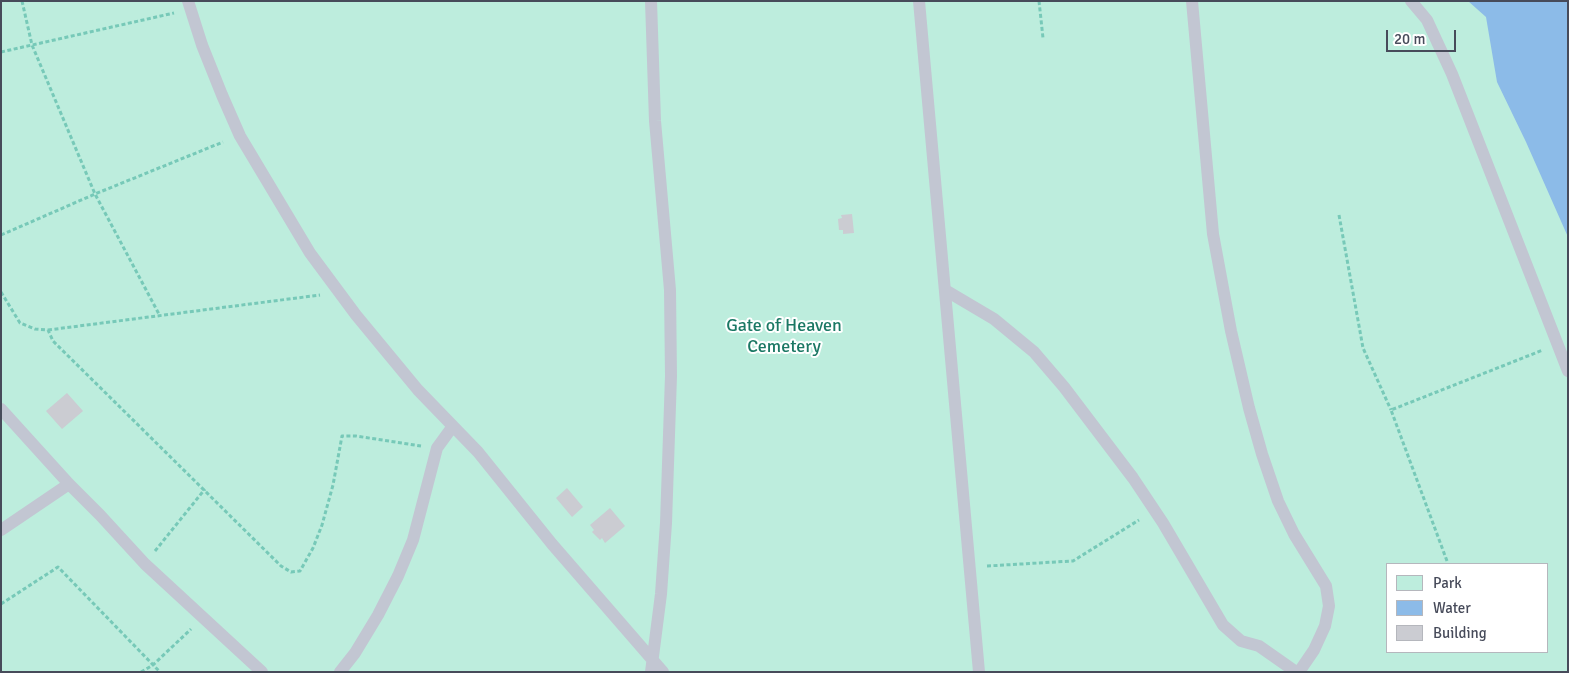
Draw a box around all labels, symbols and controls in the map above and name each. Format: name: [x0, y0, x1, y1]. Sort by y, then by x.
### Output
scale bar: [1389, 20, 1459, 52]
text: 20 m: [1394, 30, 1425, 48]
park label: Gate of Heaven Cemetery: [726, 315, 842, 358]
legend: [1386, 563, 1549, 653]
text: Park: [1433, 574, 1462, 592]
text: Water: [1433, 599, 1471, 617]
text: Building: [1433, 624, 1487, 642]

